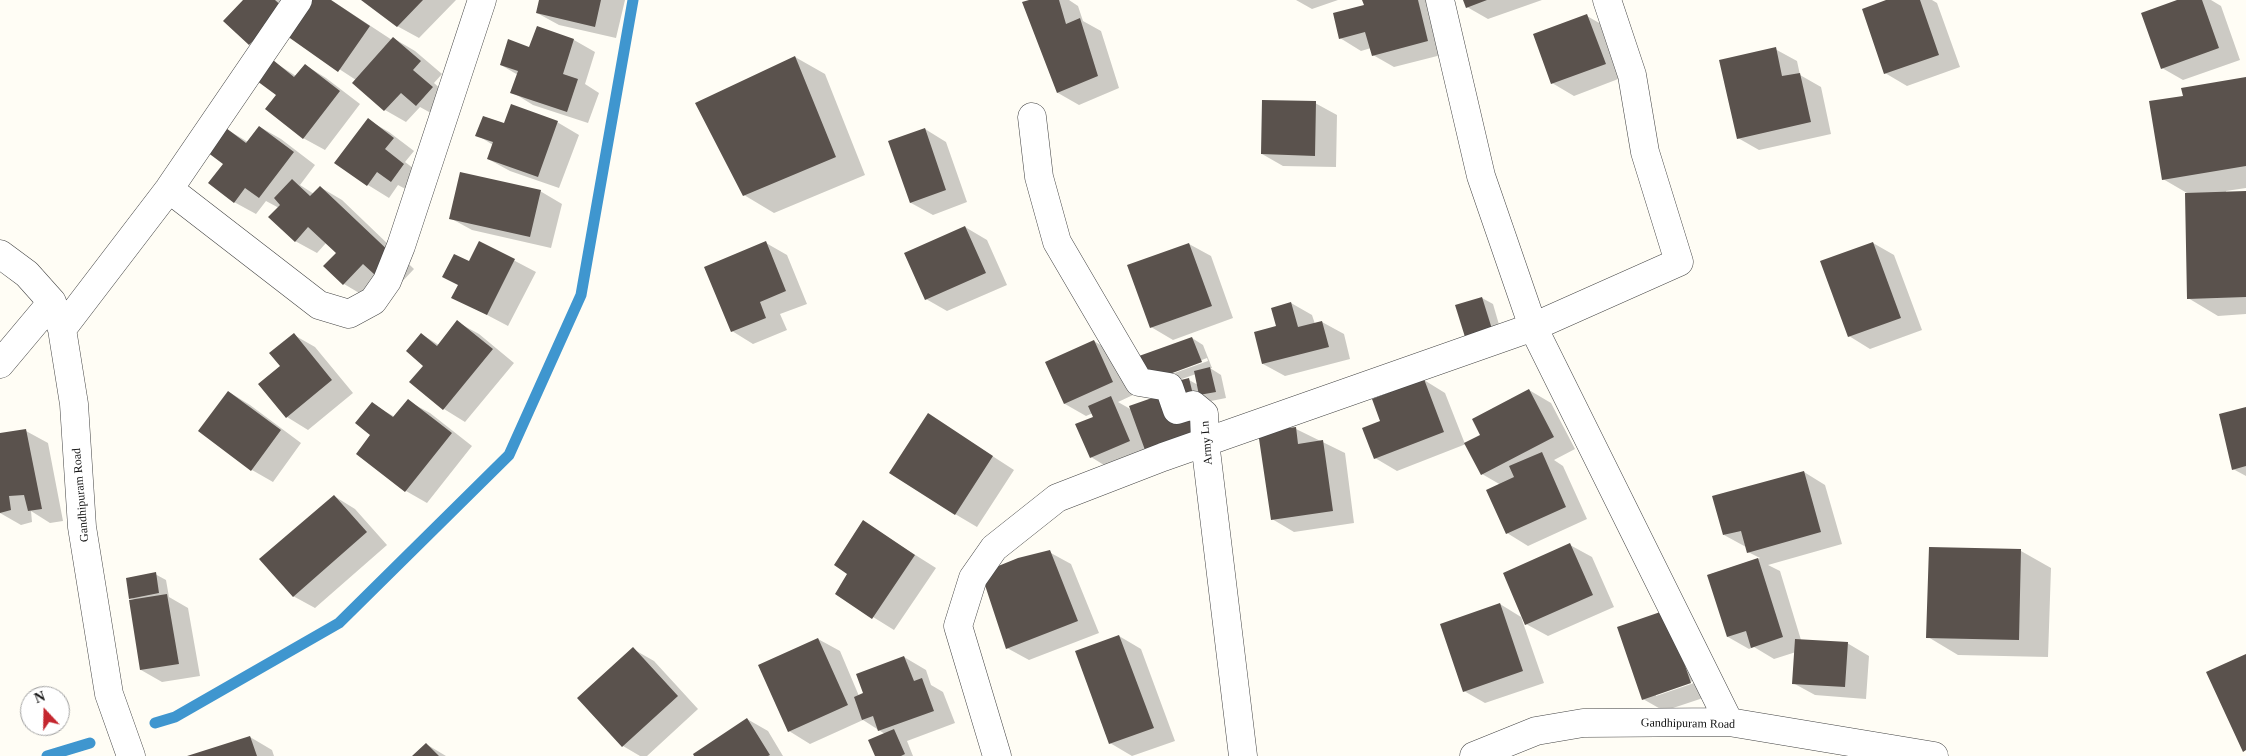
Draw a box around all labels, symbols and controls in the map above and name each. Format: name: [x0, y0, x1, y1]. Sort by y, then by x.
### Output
street label: Army Ln: [1198, 420, 1216, 466]
street label: Gandhipuram Road: [70, 447, 92, 543]
north arrow: [20, 686, 70, 736]
text: N: [32, 689, 47, 706]
street label: Gandhipuram Road: [1641, 716, 1735, 732]

